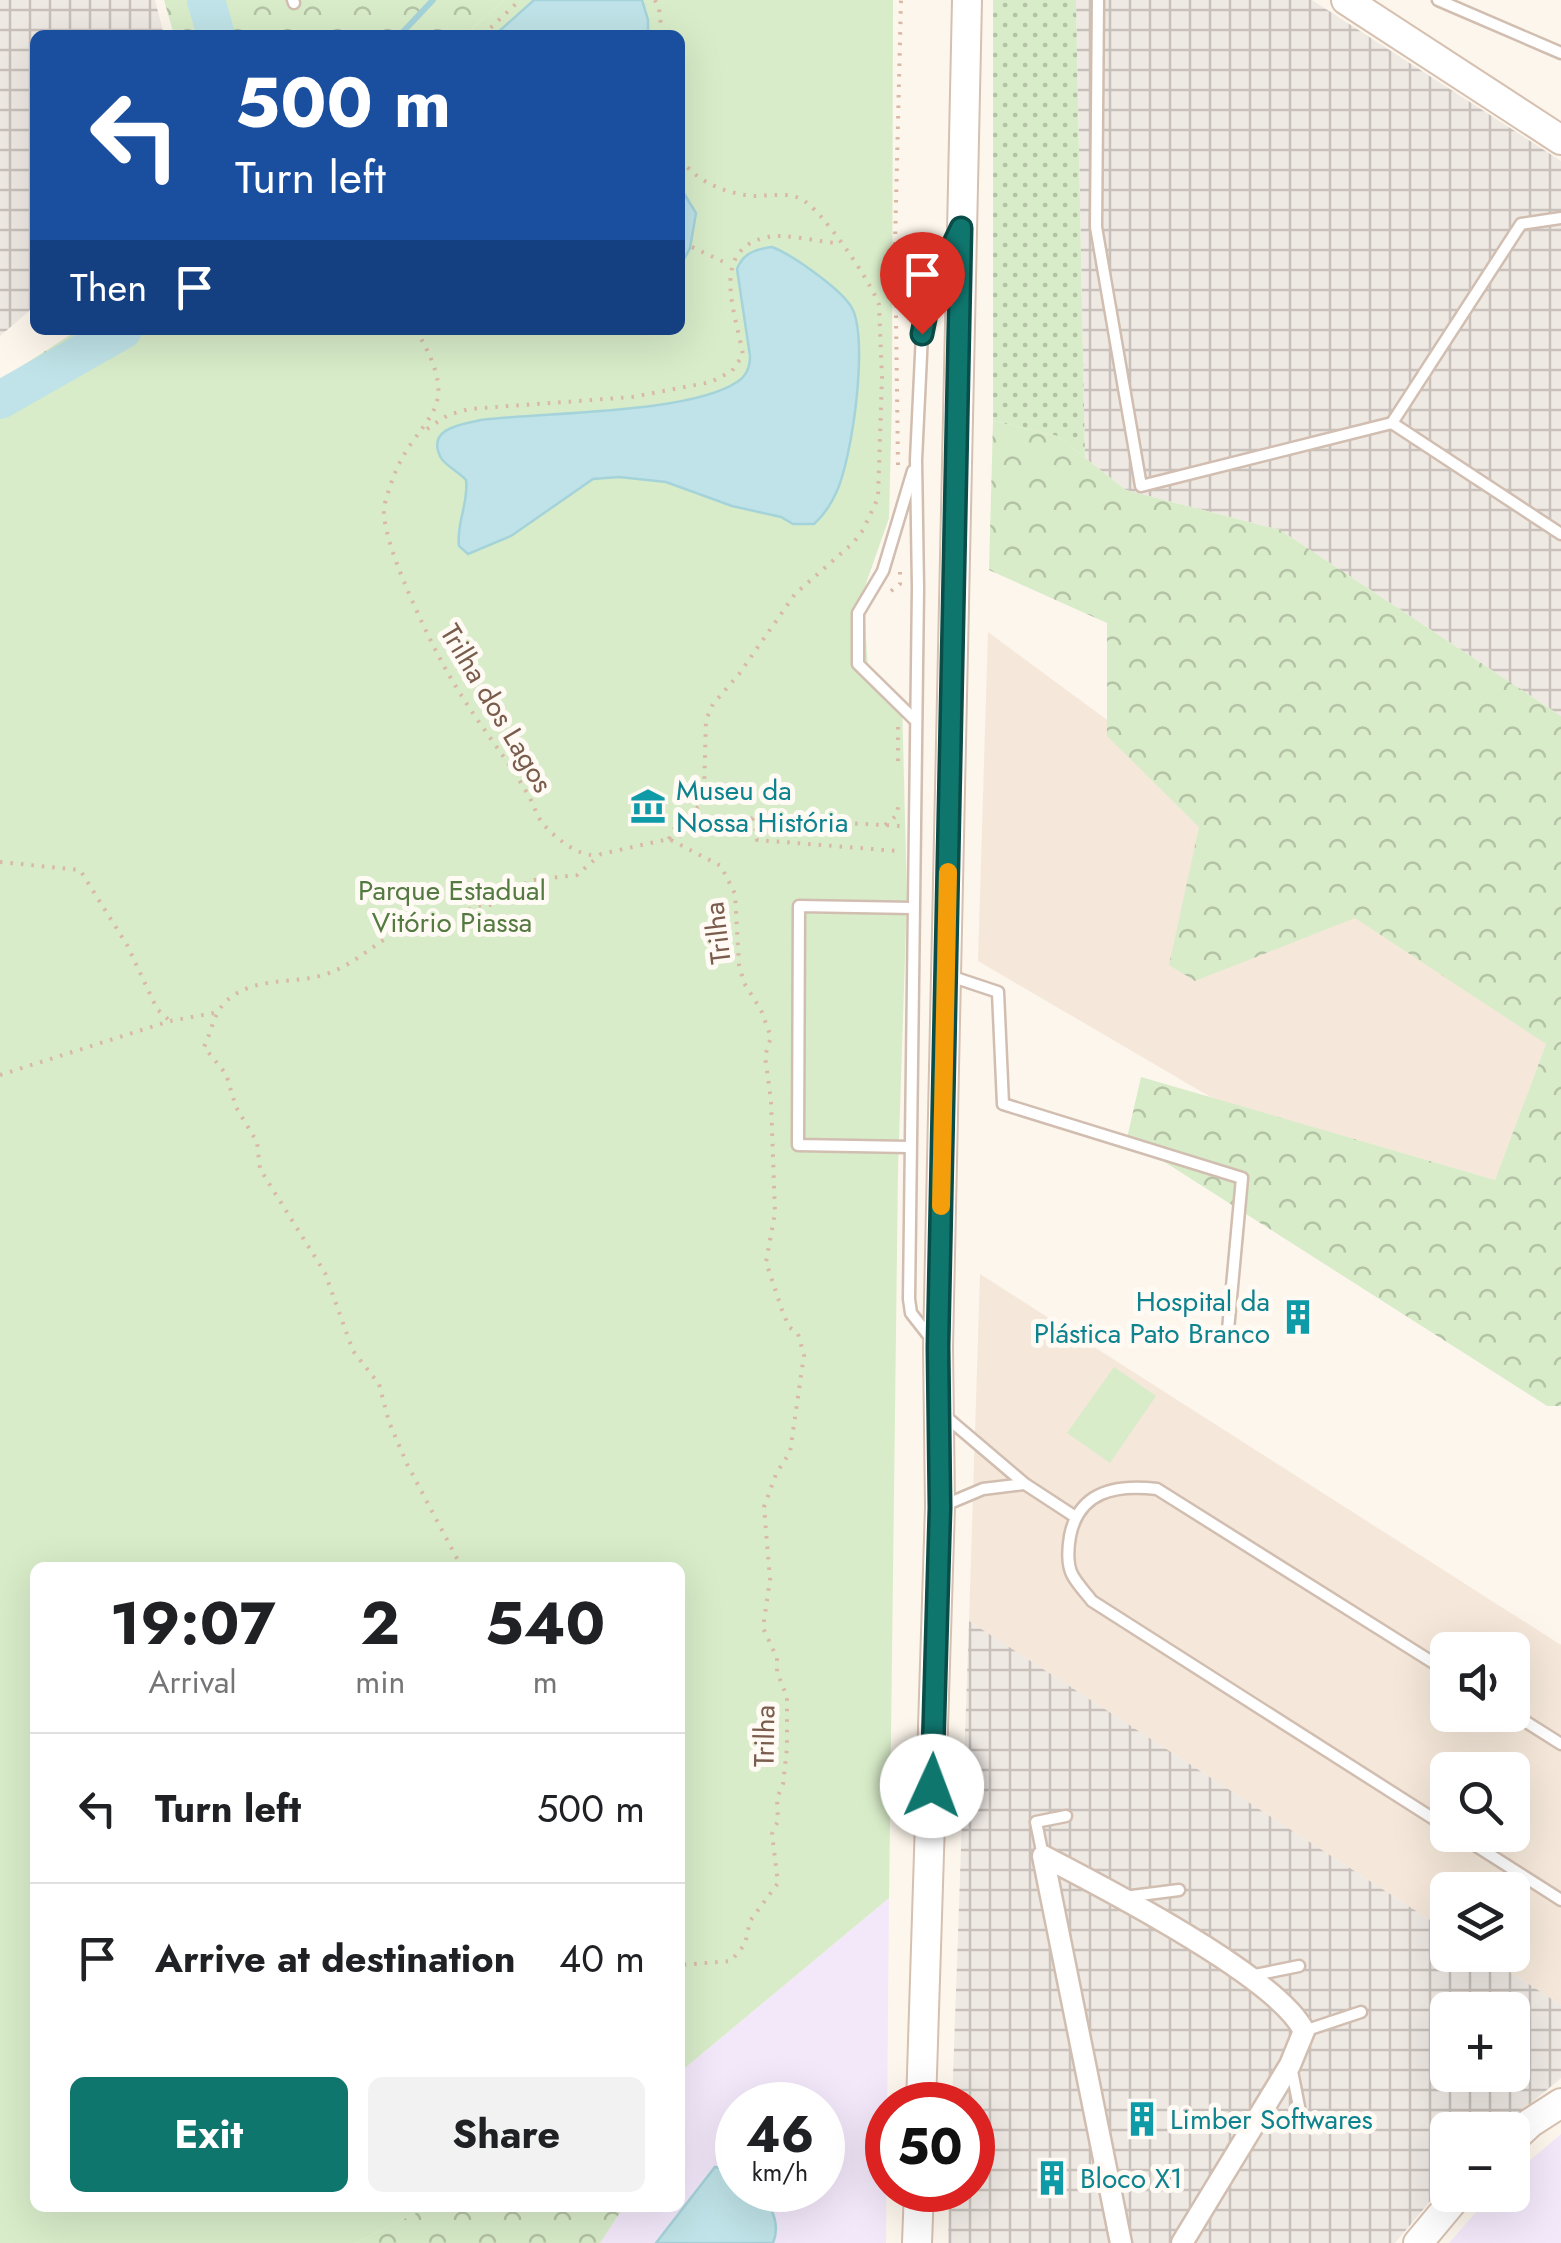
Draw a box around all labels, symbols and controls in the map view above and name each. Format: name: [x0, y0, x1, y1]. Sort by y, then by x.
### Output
text: 500 m: [235, 52, 451, 153]
icon: left: [70, 70, 200, 200]
text: Turn left: [235, 145, 386, 210]
pin: [880, 232, 965, 335]
icon: arrive: [895, 247, 950, 302]
text: Then: [70, 260, 147, 315]
icon: arrive: [167, 260, 222, 315]
street label: Trilha dos Lagos: [430, 616, 563, 800]
place label: Museu da Nossa História: [676, 770, 848, 843]
museum icon: Museu da Nossa História: [629, 787, 667, 825]
park label: Parque Estadual Vitório Piassa: [358, 870, 546, 943]
street label: Trilha: [693, 900, 742, 966]
place label: Hospital da Plástica Pato Branco: [1034, 1281, 1270, 1354]
building icon: Hospital da Plástica Pato Branco: [1279, 1298, 1317, 1336]
text: 19:07: [110, 1580, 276, 1667]
text: 2: [361, 1580, 400, 1667]
text: 540: [485, 1580, 605, 1667]
map controls: [1430, 1632, 1530, 2212]
button: sound: [1430, 1632, 1530, 1732]
text: Arrival: [149, 1659, 237, 1705]
text: min: [355, 1659, 405, 1705]
text: m: [533, 1659, 558, 1705]
street label: Trilha: [743, 1705, 786, 1768]
position arrow: [880, 1734, 984, 1838]
button: search: [1430, 1752, 1530, 1852]
icon: left: [70, 1781, 125, 1836]
text: Turn left: [155, 1781, 301, 1836]
text: 500 m: [537, 1781, 645, 1836]
button: layers: [1430, 1872, 1530, 1972]
icon: arrive: [70, 1931, 125, 1986]
text: Arrive at destination: [155, 1931, 516, 1986]
text: 40 m: [559, 1931, 645, 1986]
button: +: [1430, 1992, 1530, 2092]
button: Exit: [70, 2077, 348, 2192]
button: Share: [368, 2077, 645, 2192]
speed limit sign: 50: [865, 2082, 995, 2212]
text: 46: [746, 2098, 814, 2171]
place label: Limber Softwares: [1170, 2099, 1373, 2140]
building icon: Limber Softwares: [1123, 2100, 1161, 2138]
button: −: [1430, 2112, 1530, 2212]
text: km/h: [752, 2154, 808, 2190]
place label: Bloco X1: [1080, 2158, 1183, 2199]
building icon: Bloco X1: [1033, 2159, 1071, 2197]

